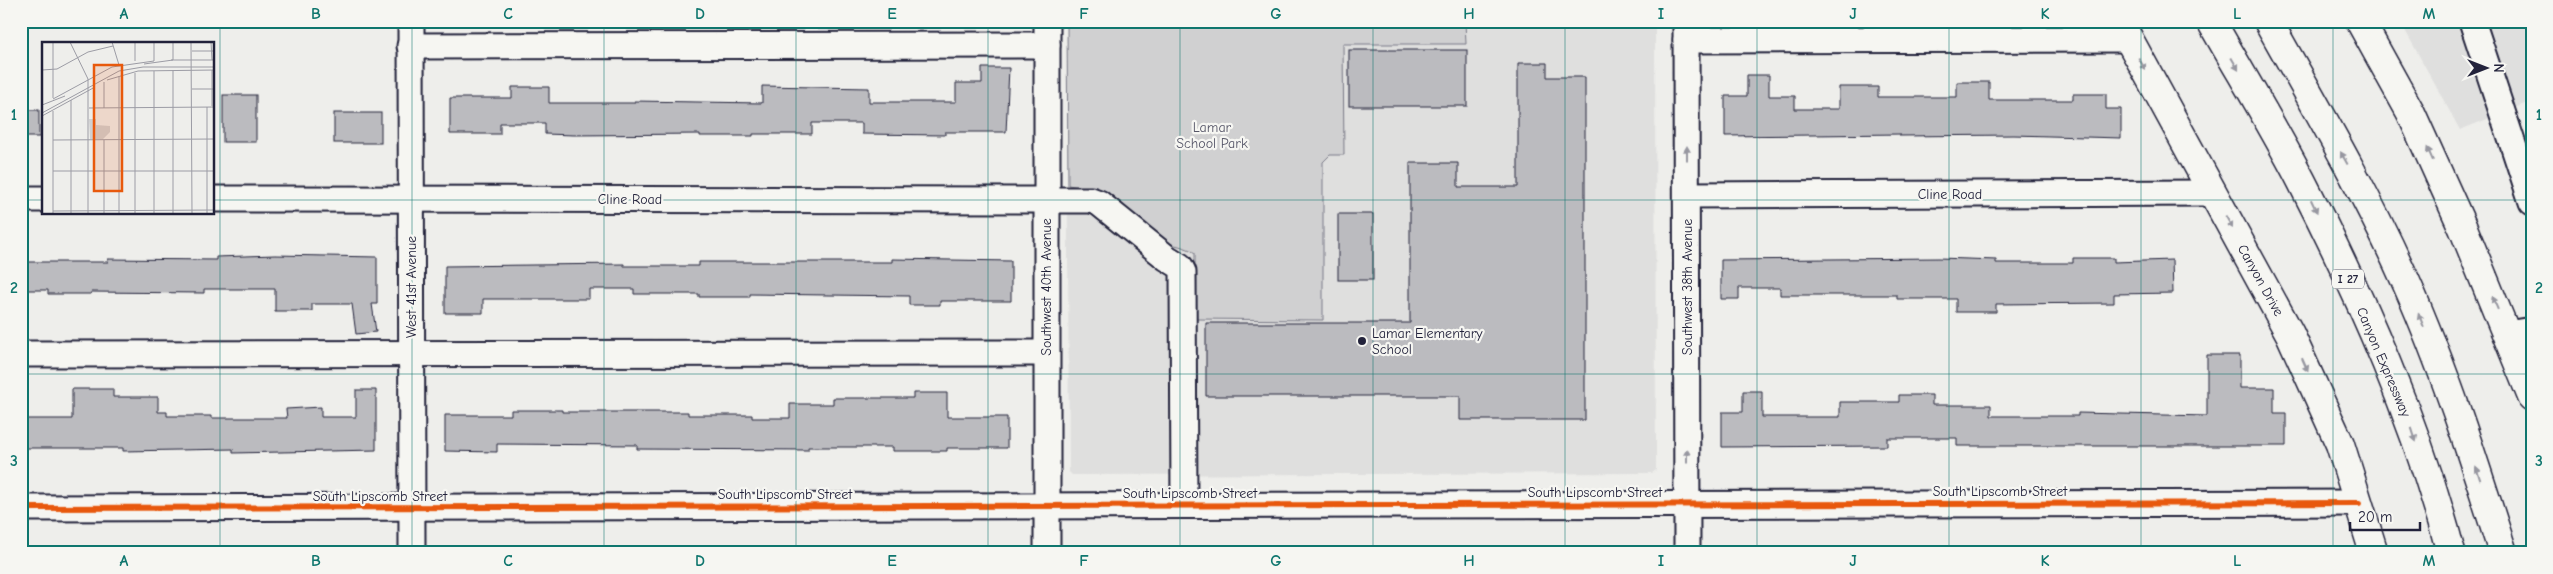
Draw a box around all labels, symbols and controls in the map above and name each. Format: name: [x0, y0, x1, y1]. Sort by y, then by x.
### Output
text: A: [120, 5, 129, 23]
text: B: [311, 5, 321, 23]
text: C: [503, 5, 513, 23]
text: D: [695, 5, 705, 23]
text: E: [887, 5, 897, 23]
text: F: [1079, 5, 1089, 23]
text: G: [1270, 5, 1282, 23]
text: H: [1463, 5, 1475, 23]
text: I: [1658, 5, 1664, 23]
text: J: [1849, 5, 1857, 23]
text: K: [2040, 5, 2050, 23]
text: L: [2233, 5, 2241, 23]
text: M: [2423, 5, 2436, 23]
inset map: [42, 42, 215, 215]
north arrow: [2460, 42, 2510, 92]
one-way arrow: [2138, 57, 2146, 71]
one-way arrow: [2231, 57, 2240, 70]
text: N: [2490, 63, 2507, 73]
text: 1: [11, 106, 17, 124]
text: 1: [2536, 106, 2542, 124]
park label: Lamar School Park: [1176, 119, 1248, 152]
one-way arrow: [1683, 145, 1691, 161]
one-way arrow: [2425, 147, 2433, 161]
one-way arrow: [2340, 151, 2349, 164]
street label: Cline Road: [1918, 186, 1982, 203]
street label: Cline Road: [598, 191, 662, 208]
one-way arrow: [2310, 199, 2318, 213]
one-way arrow: [2225, 214, 2233, 229]
street label: Southwest 40th Avenue: [1038, 218, 1055, 356]
street label: Southwest 38th Avenue: [1679, 219, 1696, 355]
street label: West 41st Avenue: [403, 236, 420, 338]
street label: Canyon Drive: [2234, 241, 2287, 319]
road number: I 27: [2332, 270, 2364, 288]
text: 2: [10, 279, 18, 297]
text: 2: [2535, 279, 2543, 297]
one-way arrow: [2490, 296, 2498, 310]
street label: Canyon Expressway: [2353, 305, 2415, 420]
one-way arrow: [2417, 313, 2425, 328]
place label: Lamar Elementary School: [1372, 325, 1483, 358]
marker: Lamar Elementary School: [1356, 335, 1368, 347]
one-way arrow: [2301, 358, 2309, 372]
one-way arrow: [2411, 427, 2418, 442]
one-way arrow: [1683, 447, 1691, 463]
text: 3: [10, 452, 18, 470]
text: 3: [2535, 452, 2543, 470]
one-way arrow: [2474, 465, 2481, 480]
street label: South Lipscomb Street: [1933, 483, 2068, 500]
street label: South Lipscomb Street: [1528, 484, 1663, 501]
street label: South Lipscomb Street: [1123, 485, 1258, 502]
street label: South Lipscomb Street: [718, 486, 853, 503]
street label: South Lipscomb Street: [313, 488, 448, 505]
scale bar: [2350, 499, 2420, 531]
text: 20 m: [2358, 508, 2392, 526]
text: A: [120, 552, 129, 570]
text: B: [311, 552, 321, 570]
text: C: [503, 552, 513, 570]
text: D: [695, 552, 705, 570]
text: E: [887, 552, 897, 570]
text: F: [1079, 552, 1089, 570]
text: G: [1270, 552, 1282, 570]
text: H: [1463, 552, 1475, 570]
text: I: [1658, 552, 1664, 570]
text: J: [1849, 552, 1857, 570]
text: K: [2040, 552, 2050, 570]
text: L: [2233, 552, 2241, 570]
text: M: [2423, 552, 2436, 570]

